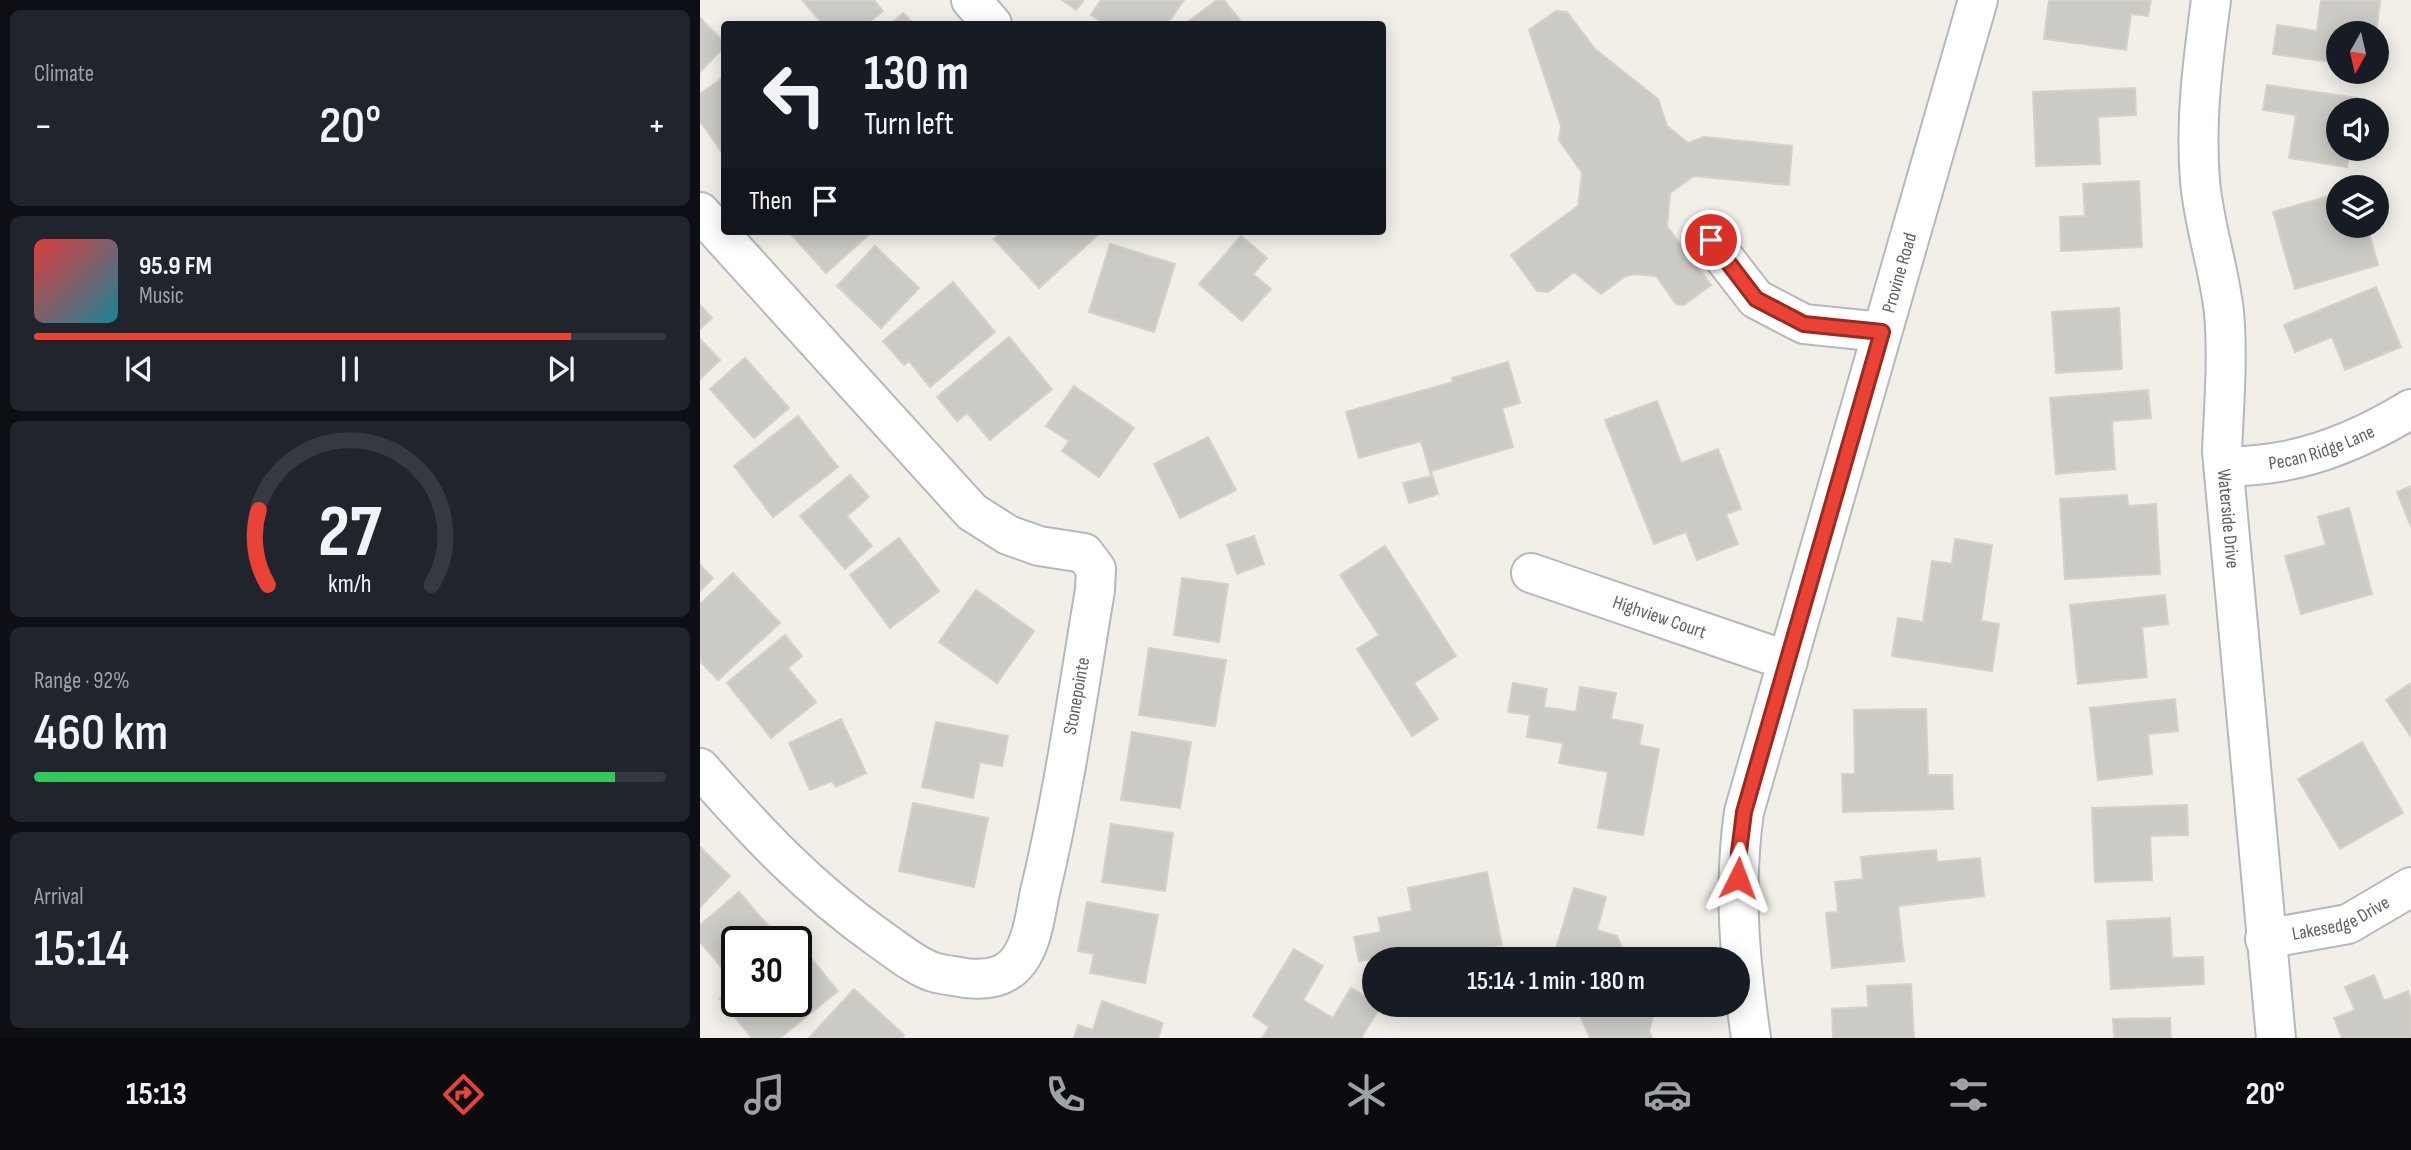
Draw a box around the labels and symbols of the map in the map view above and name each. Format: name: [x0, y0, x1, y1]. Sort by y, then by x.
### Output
north arrow: [2326, 21, 2389, 84]
pin: [1681, 210, 1741, 270]
street label: Provine Road: [1877, 230, 1922, 316]
street label: Pecan Ridge Lane: [2267, 420, 2378, 475]
street label: Waterside Drive: [2212, 468, 2244, 569]
street label: Highview Court: [1610, 590, 1710, 644]
street label: Stonepointe: [1059, 655, 1095, 737]
position arrow: [1701, 841, 1775, 915]
street label: Lakesedge Drive: [2290, 891, 2394, 945]
speed limit sign: 30: [721, 926, 812, 1017]

